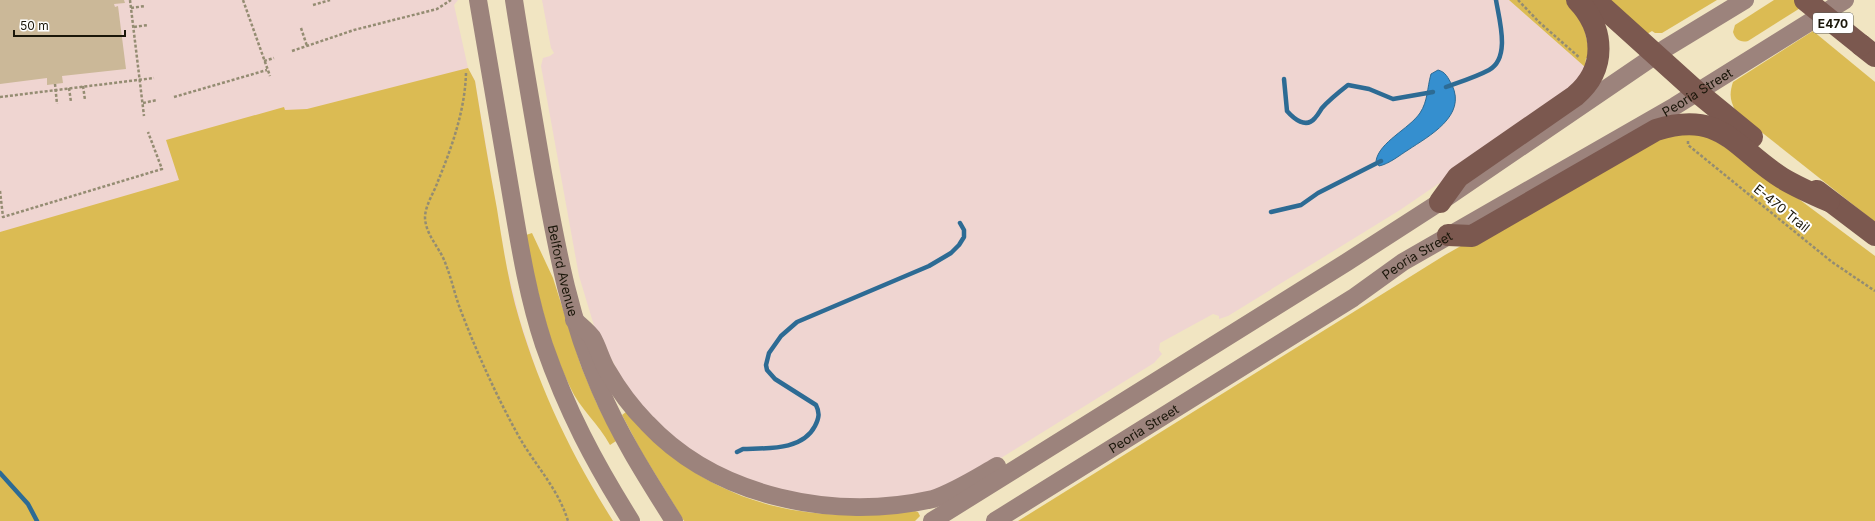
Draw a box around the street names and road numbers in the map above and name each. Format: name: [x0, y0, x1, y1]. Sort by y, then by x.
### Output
road number: E470: [1813, 13, 1853, 33]
street label: Peoria Street: [1659, 64, 1735, 120]
street label: E-470 Trail: [1751, 181, 1813, 235]
street label: Belford Avenue: [545, 223, 582, 318]
street label: Peoria Street: [1379, 227, 1455, 283]
street label: Peoria Street: [1106, 401, 1182, 456]

